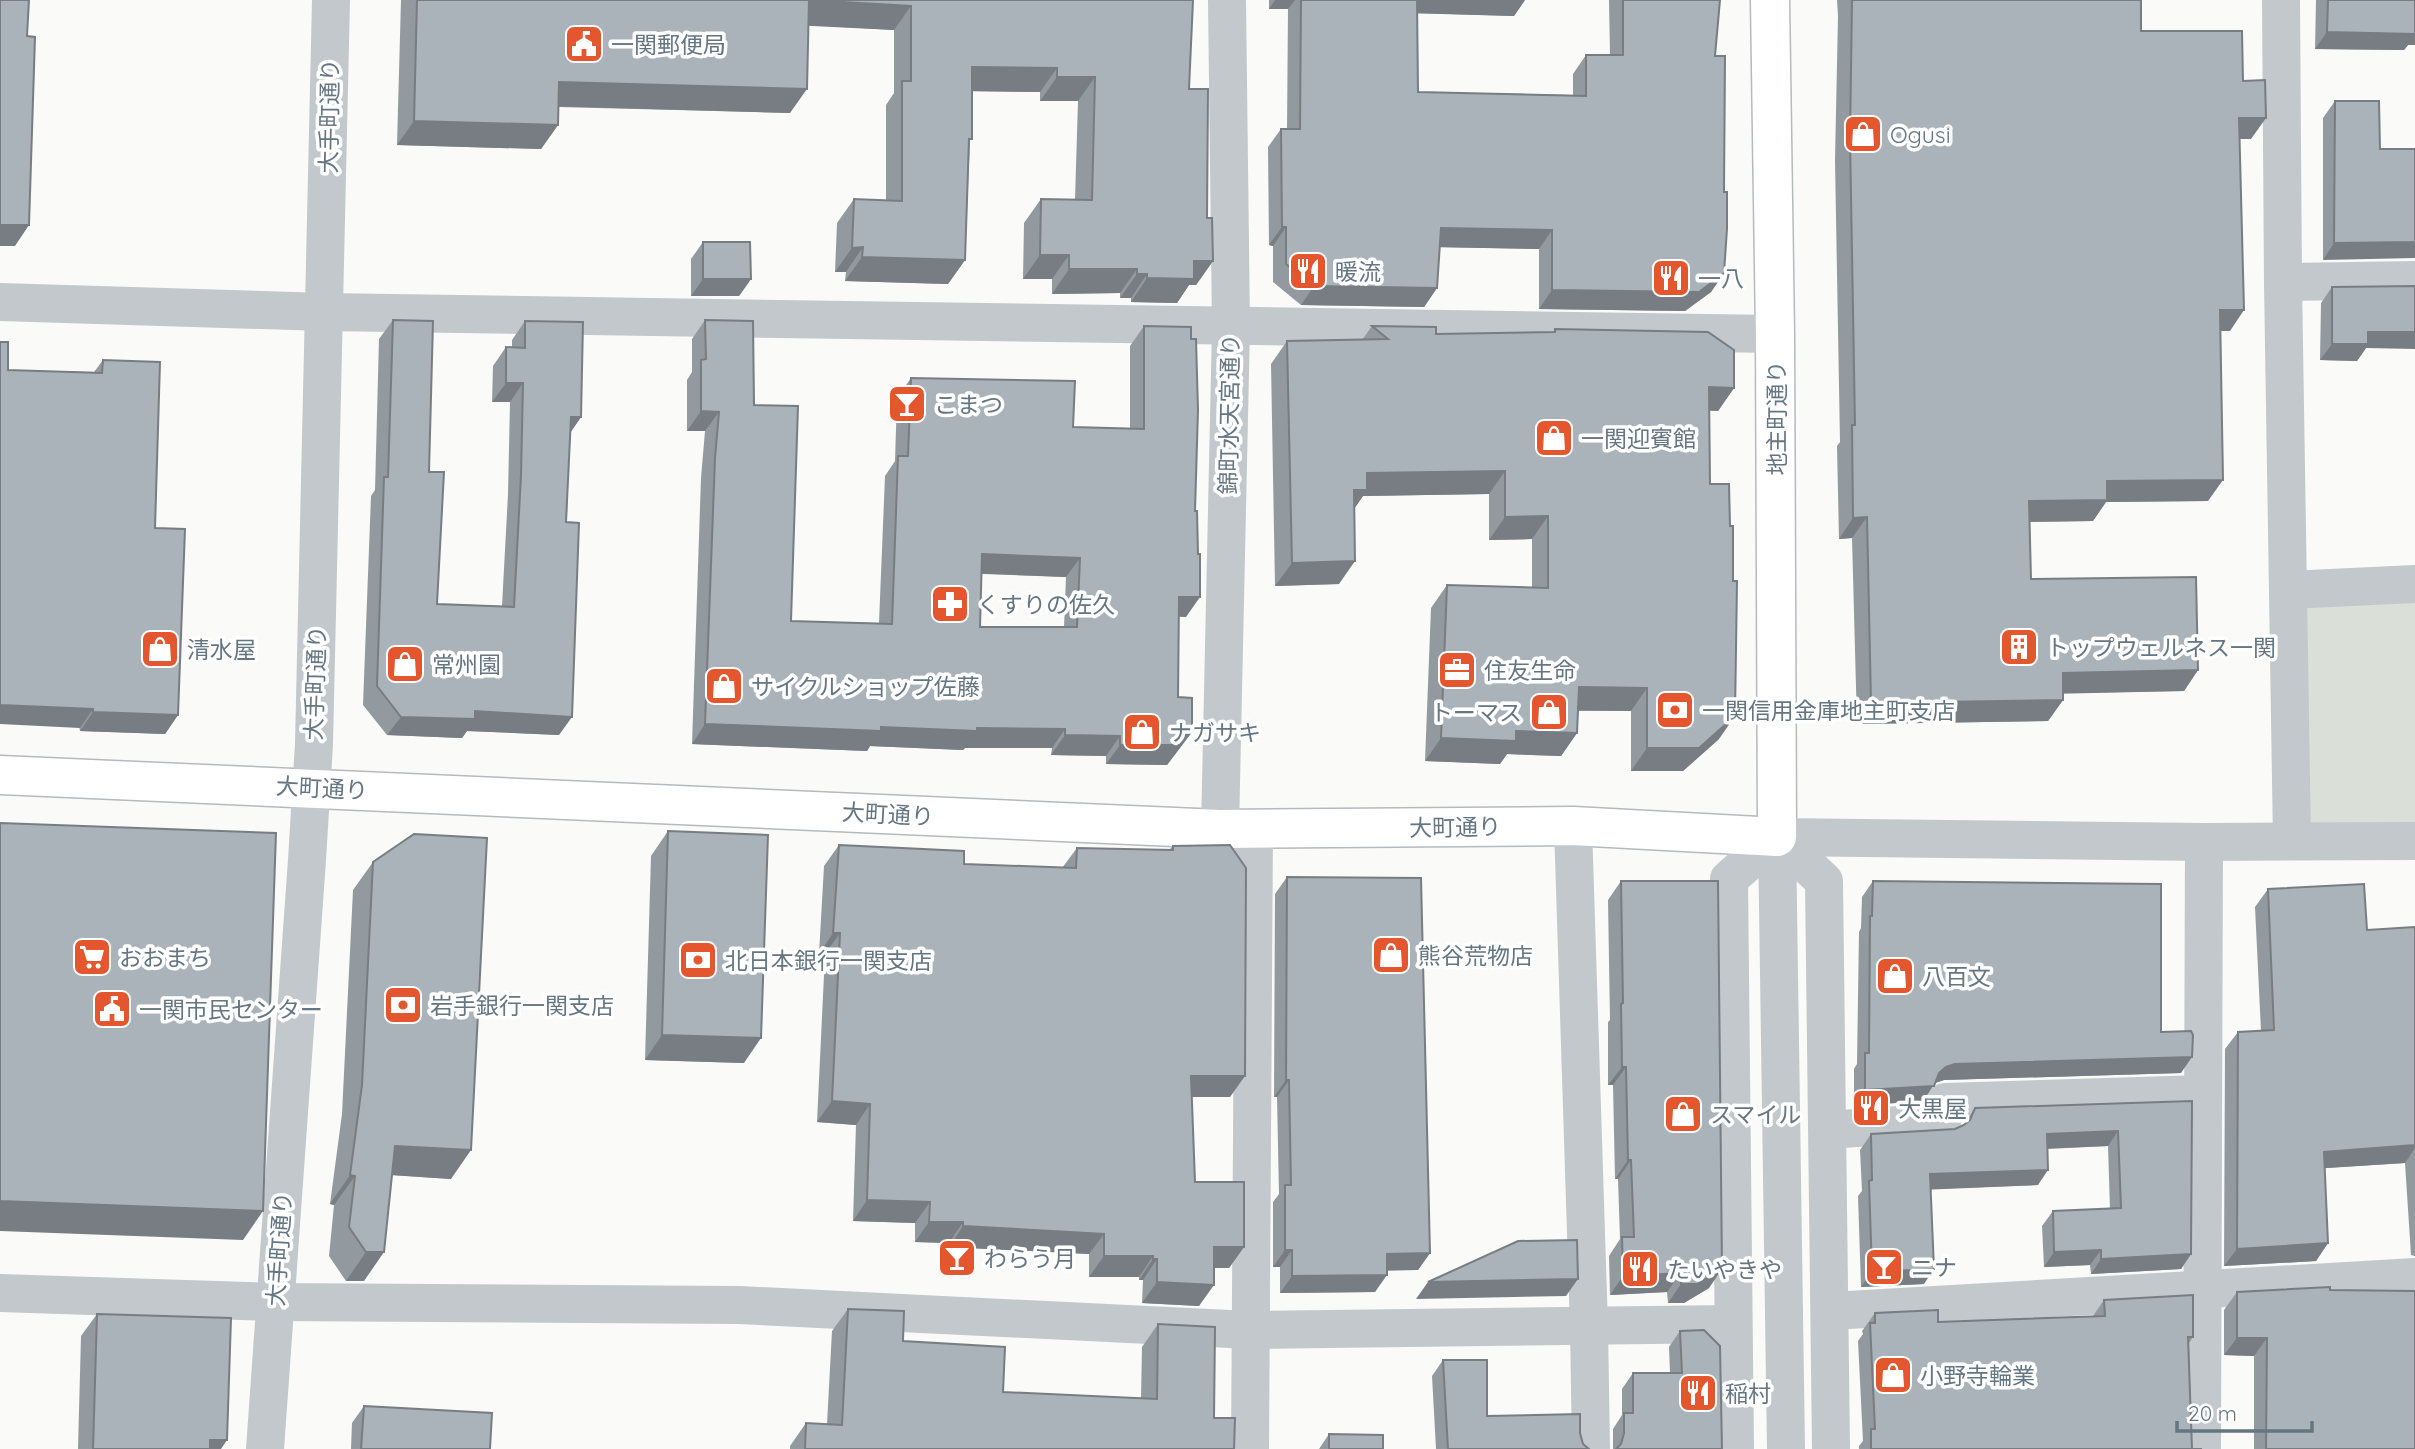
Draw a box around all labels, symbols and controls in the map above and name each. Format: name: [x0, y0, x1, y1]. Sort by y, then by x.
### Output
public building icon: 一関郵便局: [563, 23, 605, 65]
place label: 一関郵便局: [611, 30, 726, 59]
street label: 大手町通り: [313, 58, 345, 174]
shop icon: Ogusi: [1842, 113, 1884, 155]
place label: Ogusi: [1890, 120, 1951, 149]
restaurant icon: 暖流: [1287, 250, 1329, 292]
place label: 暖流: [1335, 257, 1381, 286]
restaurant icon: 一八: [1650, 257, 1692, 299]
place label: 一八: [1698, 264, 1744, 293]
street label: 錦町水天宮通り: [1213, 333, 1245, 495]
street label: 地主町通り: [1762, 361, 1791, 476]
bar icon: こまつ: [886, 383, 928, 425]
place label: こまつ: [934, 390, 1003, 419]
shop icon: 一関迎賓館: [1533, 417, 1575, 459]
place label: 一関迎賓館: [1581, 424, 1696, 453]
pharmacy icon: くすりの佐久: [929, 583, 971, 625]
place label: くすりの佐久: [977, 590, 1115, 619]
street label: 大手町通り: [299, 625, 331, 741]
building icon: トップウェルネス一関: [1998, 626, 2040, 668]
shop icon: 清水屋: [139, 628, 181, 670]
place label: トップウェルネス一関: [2046, 633, 2276, 662]
place label: 清水屋: [187, 635, 256, 664]
shop icon: 常州園: [384, 643, 426, 685]
office icon: 住友生命: [1436, 649, 1478, 691]
place label: 常州園: [432, 650, 501, 679]
place label: 住友生命: [1484, 656, 1576, 685]
shop icon: サイクルショップ佐藤: [703, 665, 745, 707]
place label: サイクルショップ佐藤: [751, 672, 980, 701]
bank icon: 一関信用金庫地主町支店: [1654, 689, 1696, 731]
shop icon: トーマス: [1528, 691, 1570, 733]
place label: 一関信用金庫地主町支店: [1702, 696, 1955, 725]
place label: トーマス: [1430, 698, 1522, 727]
shop icon: ナガサキ: [1121, 711, 1163, 753]
place label: ナガサキ: [1169, 718, 1261, 747]
street label: 大町通り: [275, 771, 369, 805]
street label: 大町通り: [841, 797, 935, 831]
street label: 大町通り: [1409, 812, 1501, 842]
shop icon: 熊谷荒物店: [1370, 934, 1412, 976]
supermarket icon: おおまち: [71, 936, 113, 978]
bank icon: 北日本銀行一関支店: [677, 939, 719, 981]
place label: 熊谷荒物店: [1418, 941, 1533, 970]
place label: おおまち: [119, 943, 211, 972]
place label: 北日本銀行一関支店: [725, 946, 932, 975]
shop icon: 八百文: [1874, 955, 1916, 997]
place label: 八百文: [1922, 962, 1991, 991]
bank icon: 岩手銀行一関支店: [382, 984, 424, 1026]
public building icon: 一関市民センター: [91, 988, 133, 1030]
place label: 岩手銀行一関支店: [430, 991, 614, 1020]
place label: 一関市民センター: [139, 995, 323, 1024]
restaurant icon: 大黒屋: [1850, 1087, 1892, 1129]
shop icon: スマイル: [1662, 1093, 1704, 1135]
place label: 大黒屋: [1898, 1094, 1967, 1123]
place label: スマイル: [1710, 1100, 1801, 1129]
street label: 大手町通り: [261, 1191, 297, 1307]
bar icon: わらう月: [936, 1237, 978, 1279]
place label: わらう月: [984, 1244, 1076, 1273]
bar icon: ニナ: [1863, 1246, 1905, 1288]
restaurant icon: たいやきや: [1619, 1248, 1661, 1290]
place label: ニナ: [1911, 1253, 1957, 1282]
place label: たいやきや: [1667, 1255, 1782, 1284]
shop icon: 小野寺輪業: [1872, 1354, 1914, 1396]
place label: 小野寺輪業: [1920, 1361, 2035, 1390]
restaurant icon: 稲村: [1677, 1372, 1719, 1414]
place label: 稲村: [1725, 1379, 1771, 1408]
scale bar: [2177, 1390, 2312, 1434]
text: 20 m: [2188, 1400, 2237, 1426]

